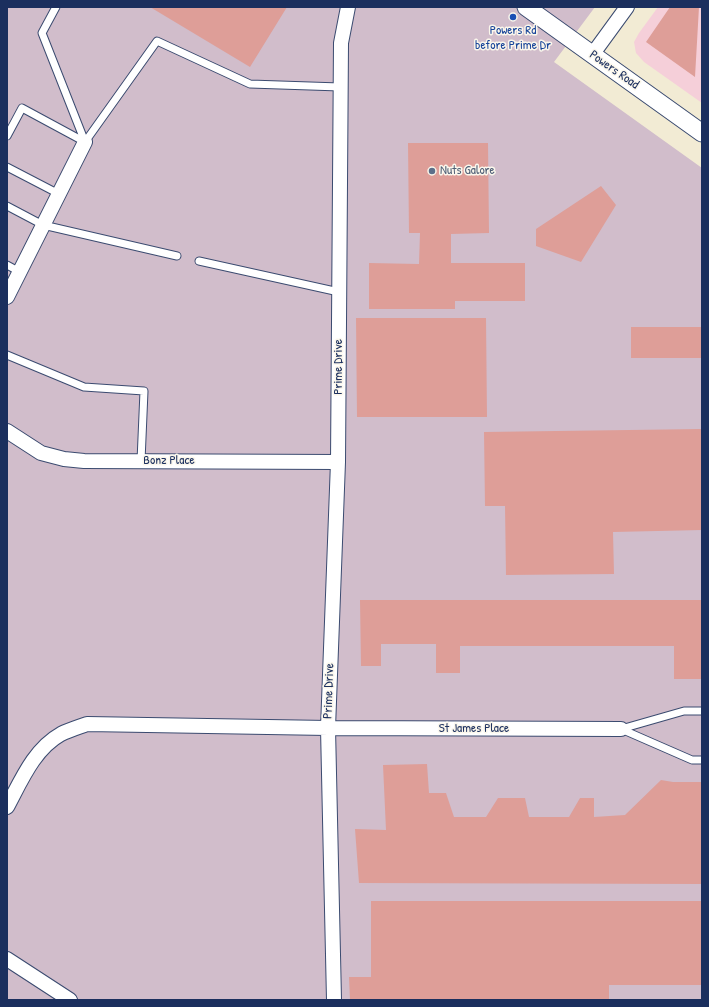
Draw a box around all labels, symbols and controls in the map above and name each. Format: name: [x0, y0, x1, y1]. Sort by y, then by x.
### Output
marker: Powers Rd before Prime Dr: [508, 12, 518, 22]
place label: Powers Rd before Prime Dr: [475, 23, 551, 54]
street label: Powers Road: [586, 47, 642, 93]
place label: Nuts Galore: [440, 163, 495, 179]
marker: Nuts Galore: [427, 166, 437, 176]
street label: Prime Drive: [331, 339, 347, 395]
street label: Bonz Place: [143, 453, 195, 469]
street label: Prime Drive: [320, 663, 338, 719]
street label: St James Place: [439, 721, 509, 737]

